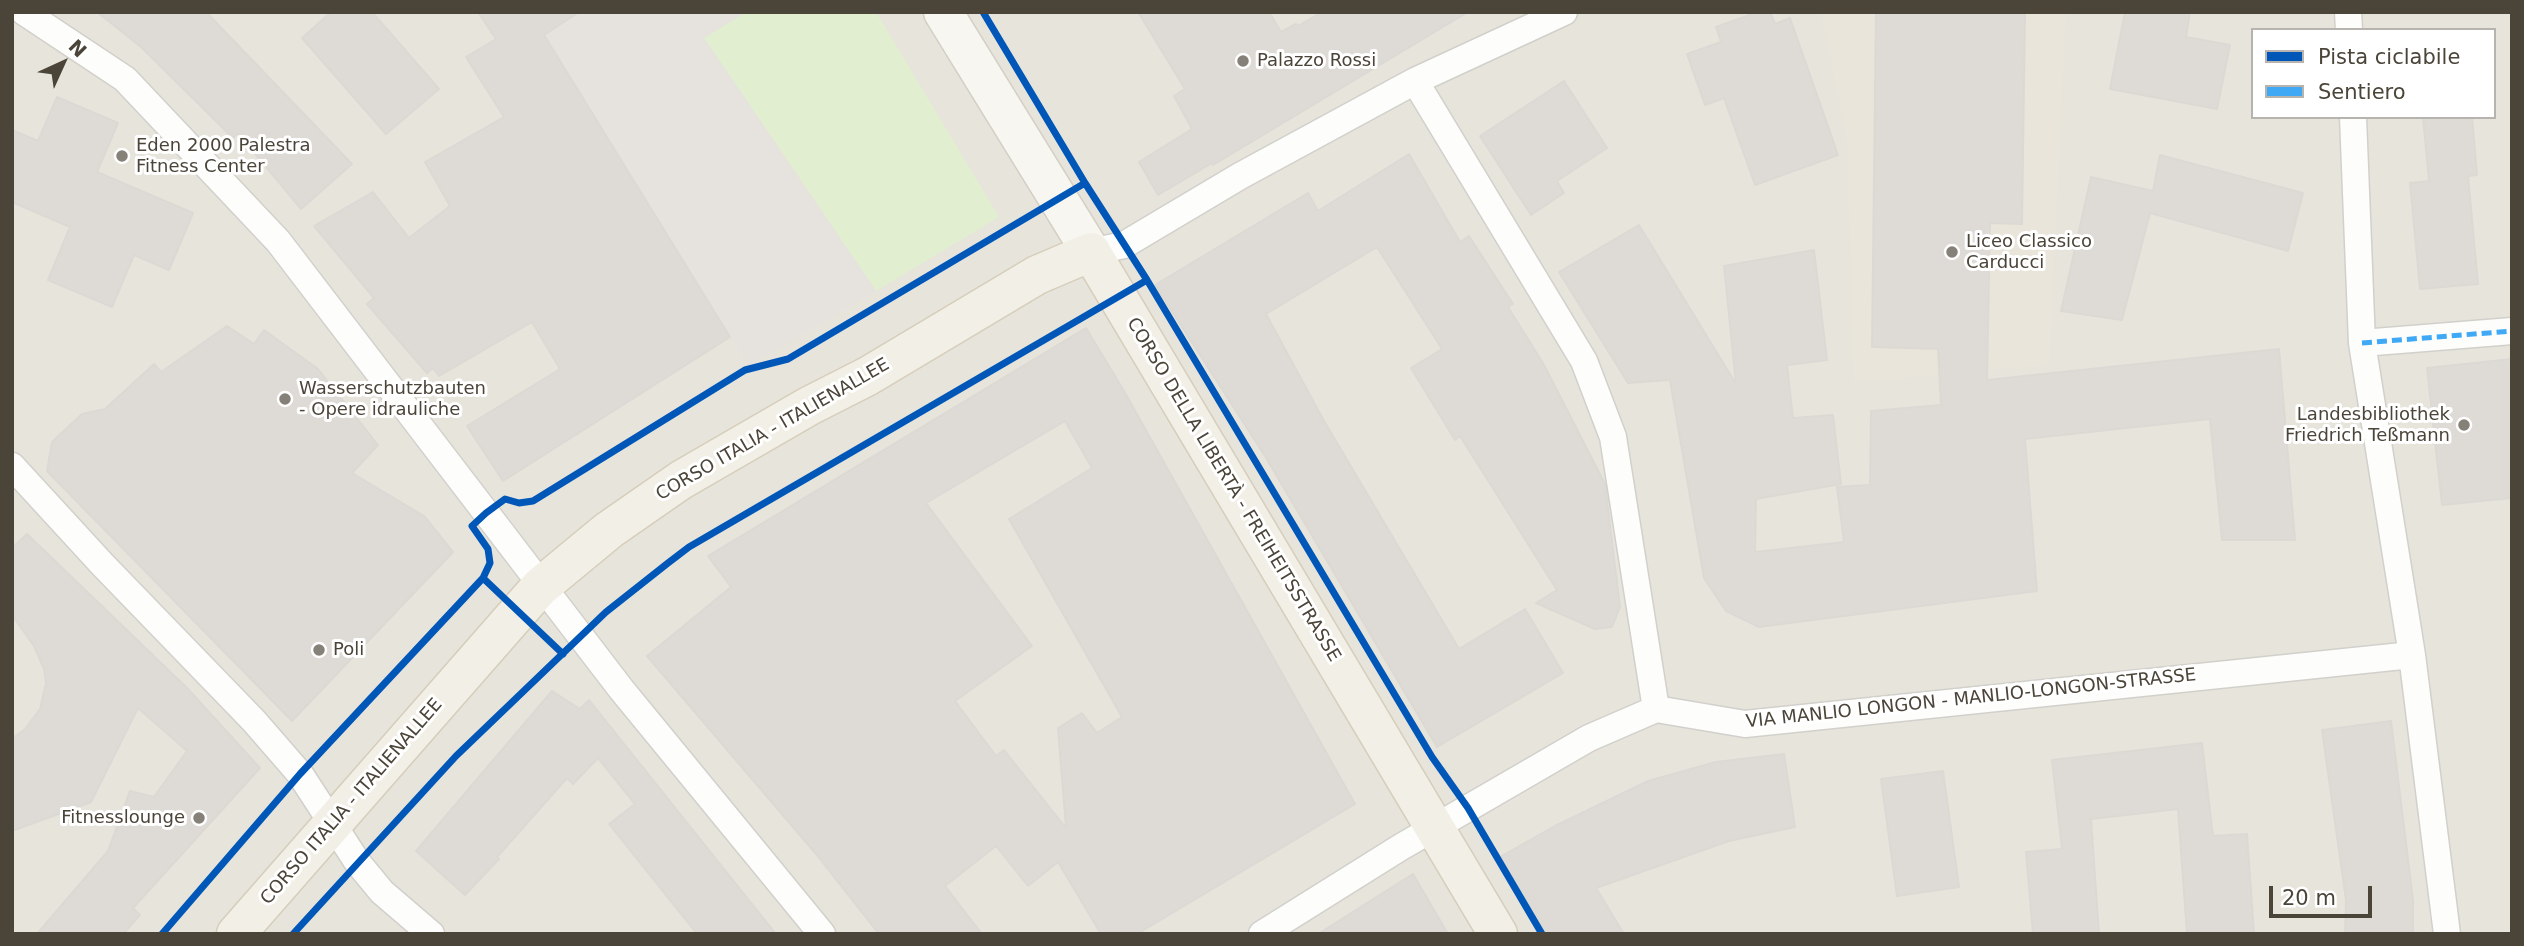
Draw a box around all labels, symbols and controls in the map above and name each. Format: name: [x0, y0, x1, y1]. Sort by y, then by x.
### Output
north arrow: [28, 28, 98, 98]
legend: [2251, 28, 2496, 119]
text: N: [64, 35, 91, 62]
text: Pista ciclabile: [2318, 45, 2460, 69]
place label: Palazzo Rossi: [1257, 50, 1376, 72]
marker: Palazzo Rossi: [1235, 53, 1251, 69]
text: Sentiero: [2318, 80, 2406, 104]
place label: Eden 2000 Palestra Fitness Center: [136, 135, 311, 178]
marker: Eden 2000 Palestra Fitness Center: [114, 148, 130, 164]
place label: Liceo Classico Carducci: [1966, 231, 2092, 274]
marker: Liceo Classico Carducci: [1944, 244, 1960, 260]
street label: CORSO DELLA LIBERTÀ - FREIHEITSSTRASSE: [1121, 314, 1345, 666]
street label: CORSO ITALIA - ITALIENALLEE: [652, 354, 894, 506]
place label: Wasserschutzbauten - Opere idrauliche: [299, 378, 486, 420]
marker: Wasserschutzbauten - Opere idrauliche: [277, 391, 293, 407]
place label: Landesbibliothek Friedrich Teßmann: [2285, 404, 2450, 446]
marker: Landesbibliothek Friedrich Teßmann: [2456, 417, 2472, 433]
place label: Poli: [333, 639, 364, 661]
marker: Poli: [311, 642, 327, 658]
street label: VIA MANLIO LONGON - MANLIO-LONGON-STRASSE: [1745, 665, 2197, 733]
street label: CORSO ITALIA - ITALIENALLEE: [257, 695, 447, 909]
place label: Fitnesslounge: [61, 807, 185, 829]
marker: Fitnesslounge: [191, 810, 207, 826]
scale bar: [2272, 872, 2375, 916]
text: 20 m: [2282, 886, 2336, 910]

